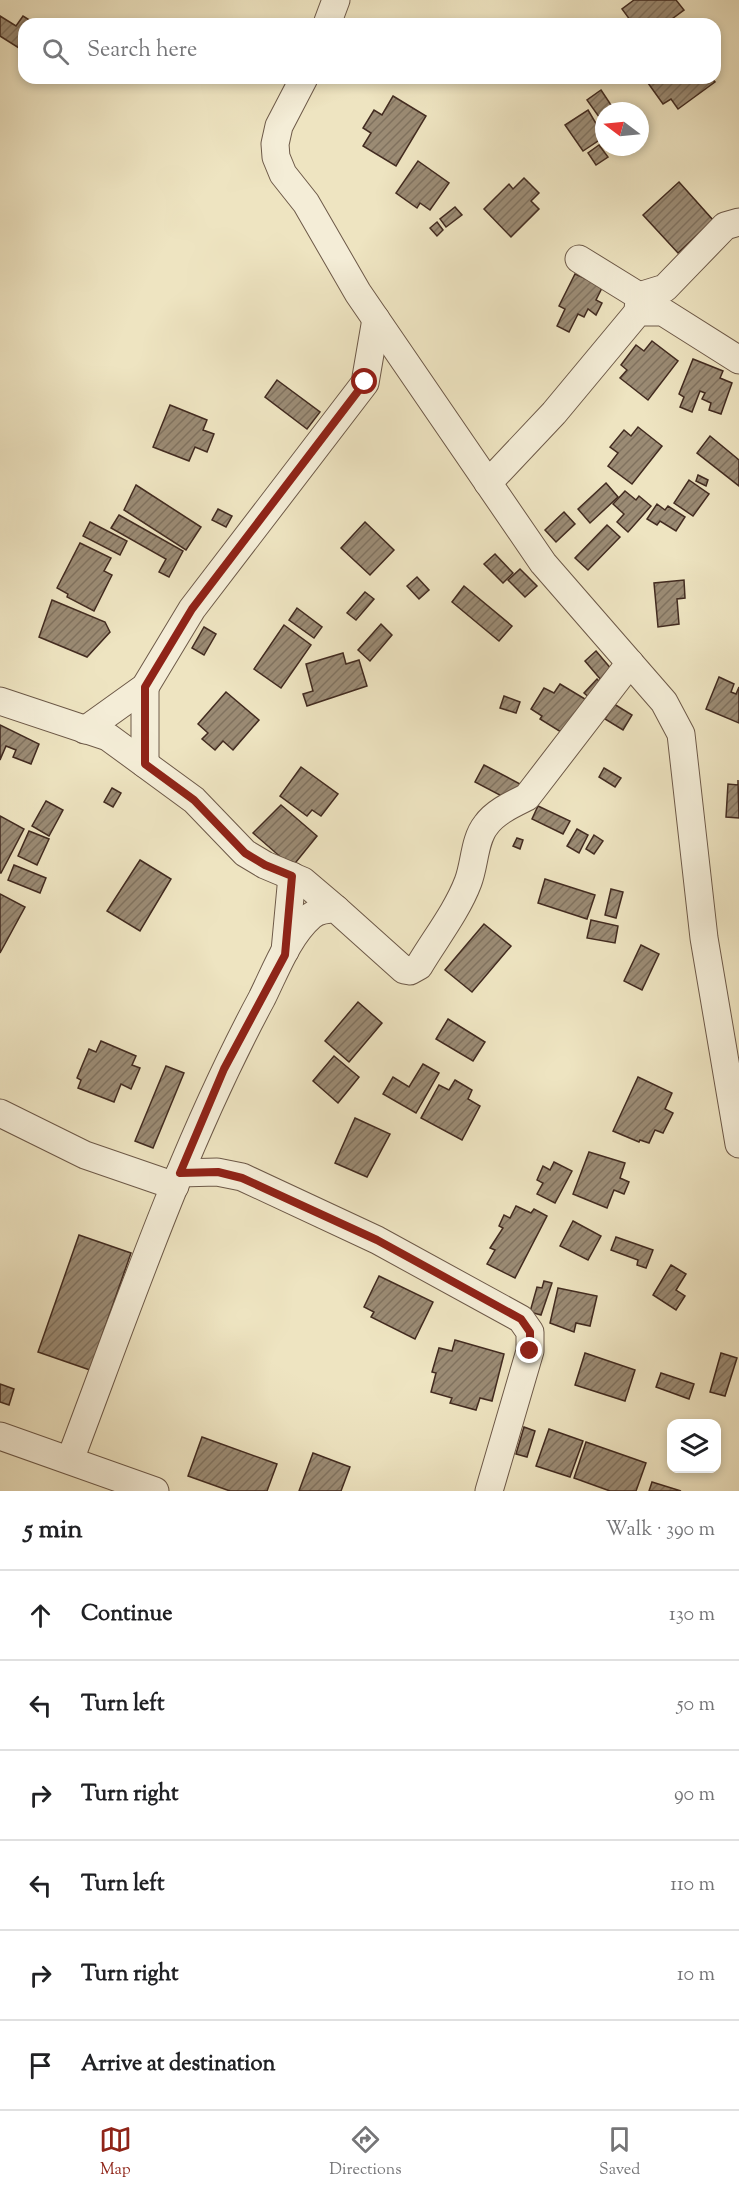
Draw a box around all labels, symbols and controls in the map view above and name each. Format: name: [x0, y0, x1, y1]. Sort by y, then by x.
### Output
search box: [18, 18, 721, 84]
icon: search: [39, 35, 72, 68]
text: Search here: [87, 35, 197, 67]
north arrow: [595, 102, 649, 156]
route start: [351, 368, 377, 394]
route end: [516, 1337, 542, 1363]
map controls: [667, 1419, 721, 1473]
button: layers: [667, 1419, 721, 1473]
text: 5 min: [24, 1512, 83, 1549]
text: Walk · 390 m: [606, 1516, 715, 1545]
icon: ahead: [24, 1599, 57, 1632]
text: Continue: [81, 1599, 172, 1631]
text: 130 m: [669, 1601, 715, 1630]
icon: left: [24, 1689, 57, 1722]
text: Turn left: [81, 1689, 164, 1721]
text: 50 m: [677, 1691, 715, 1720]
icon: right: [24, 1779, 57, 1812]
text: Turn right: [81, 1779, 178, 1811]
text: 90 m: [674, 1781, 715, 1810]
icon: left: [24, 1869, 57, 1902]
text: Turn left: [81, 1869, 164, 1901]
text: 110 m: [670, 1871, 715, 1900]
icon: right: [24, 1959, 57, 1992]
text: Turn right: [81, 1959, 178, 1991]
text: 10 m: [677, 1961, 715, 1990]
icon: arrive: [24, 2049, 57, 2082]
text: Arrive at destination: [81, 2049, 276, 2081]
tab: Map: [99, 2123, 132, 2182]
tab: Directions: [329, 2123, 402, 2182]
tab: Saved: [599, 2123, 640, 2182]

